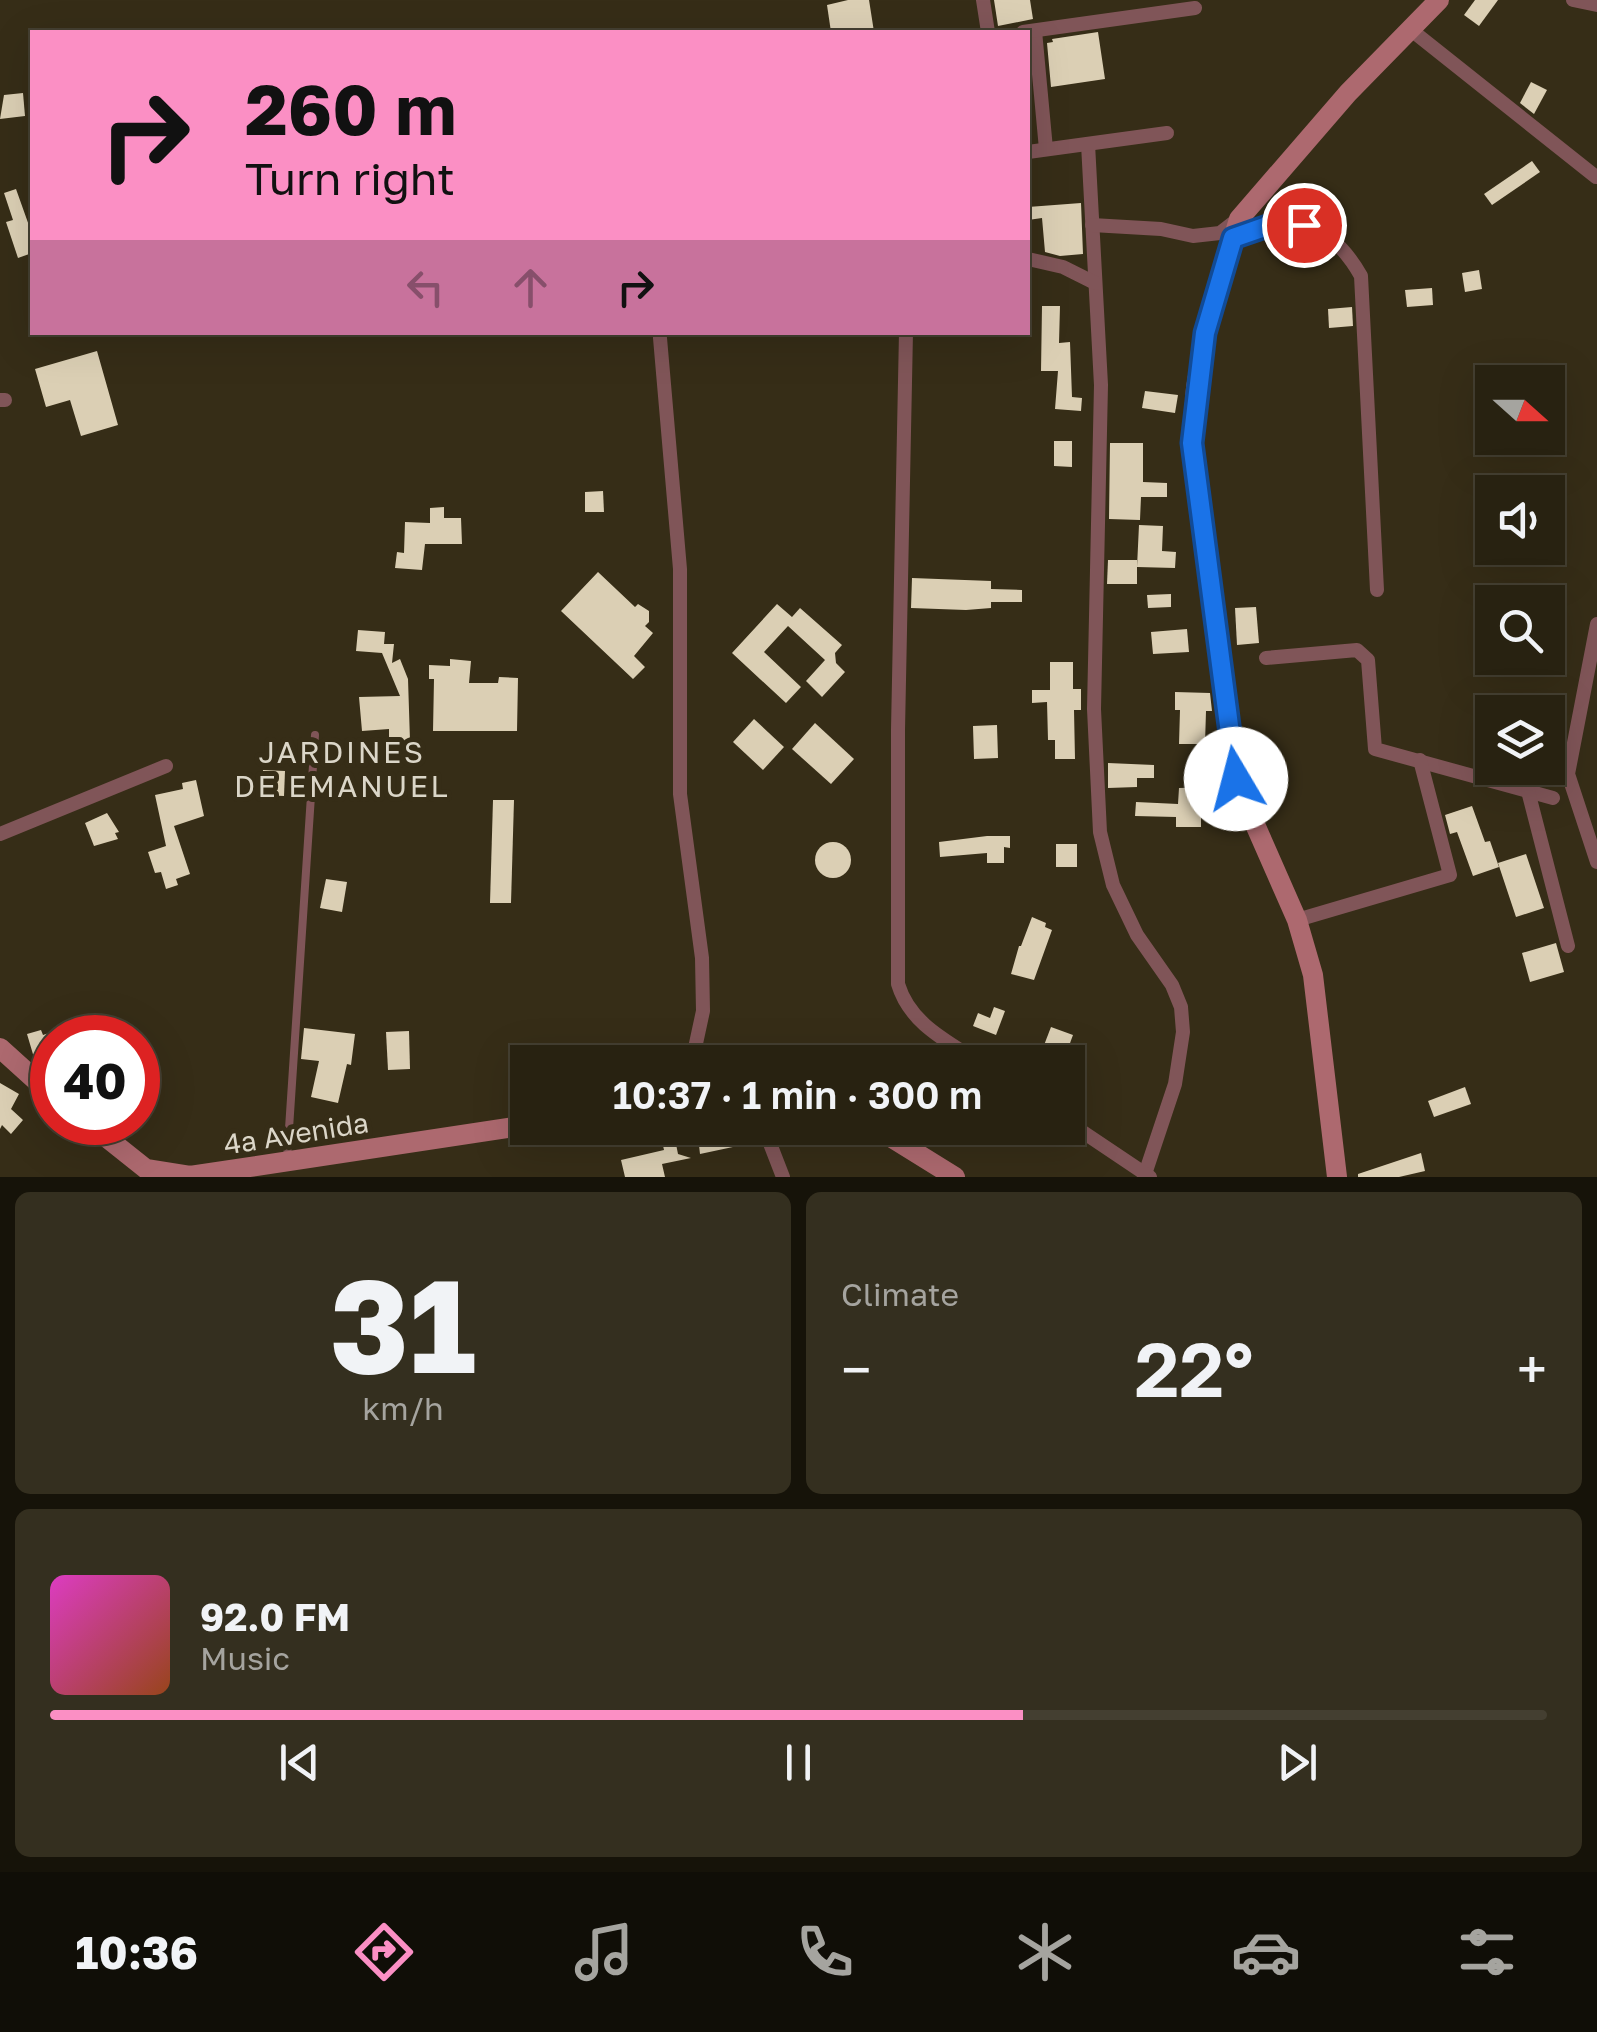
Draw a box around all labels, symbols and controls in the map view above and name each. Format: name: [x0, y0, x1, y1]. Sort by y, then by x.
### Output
text: 260 m: [245, 66, 456, 150]
icon: right: [80, 70, 210, 200]
text: Turn right: [245, 151, 455, 205]
pin: [1262, 183, 1347, 268]
icon: arrive: [1277, 198, 1332, 253]
icon: left: [398, 260, 453, 315]
icon: ahead: [503, 260, 558, 315]
icon: right: [608, 260, 663, 315]
north arrow: [1475, 365, 1565, 455]
map controls: [1475, 365, 1565, 785]
button: sound: [1475, 475, 1565, 565]
button: search: [1475, 585, 1565, 675]
button: layers: [1475, 695, 1565, 785]
position arrow: [1184, 727, 1288, 831]
district label: JARDINES DE EMANUEL: [234, 734, 450, 804]
speed limit sign: 40: [30, 1015, 160, 1145]
text: 10:37 · 1 min · 300 m: [613, 1072, 982, 1117]
street label: 4a Avenida: [221, 1105, 371, 1161]
text: 31: [330, 1246, 476, 1402]
text: Climate: [841, 1275, 959, 1313]
text: 22°: [1134, 1323, 1254, 1414]
text: −: [841, 1336, 871, 1402]
text: +: [1517, 1336, 1547, 1402]
text: km/h: [362, 1389, 444, 1427]
text: 92.0 FM: [200, 1594, 350, 1639]
text: Music: [200, 1639, 290, 1677]
icon: previous: [272, 1735, 327, 1790]
icon: pause: [771, 1735, 826, 1790]
icon: next: [1270, 1735, 1325, 1790]
icon: directions: [349, 1917, 419, 1987]
icon: music: [569, 1917, 639, 1987]
icon: phone: [790, 1917, 860, 1987]
icon: climate: [1010, 1917, 1080, 1987]
icon: car: [1231, 1917, 1301, 1987]
icon: filters: [1452, 1917, 1522, 1987]
text: 10:36: [75, 1925, 198, 1979]

